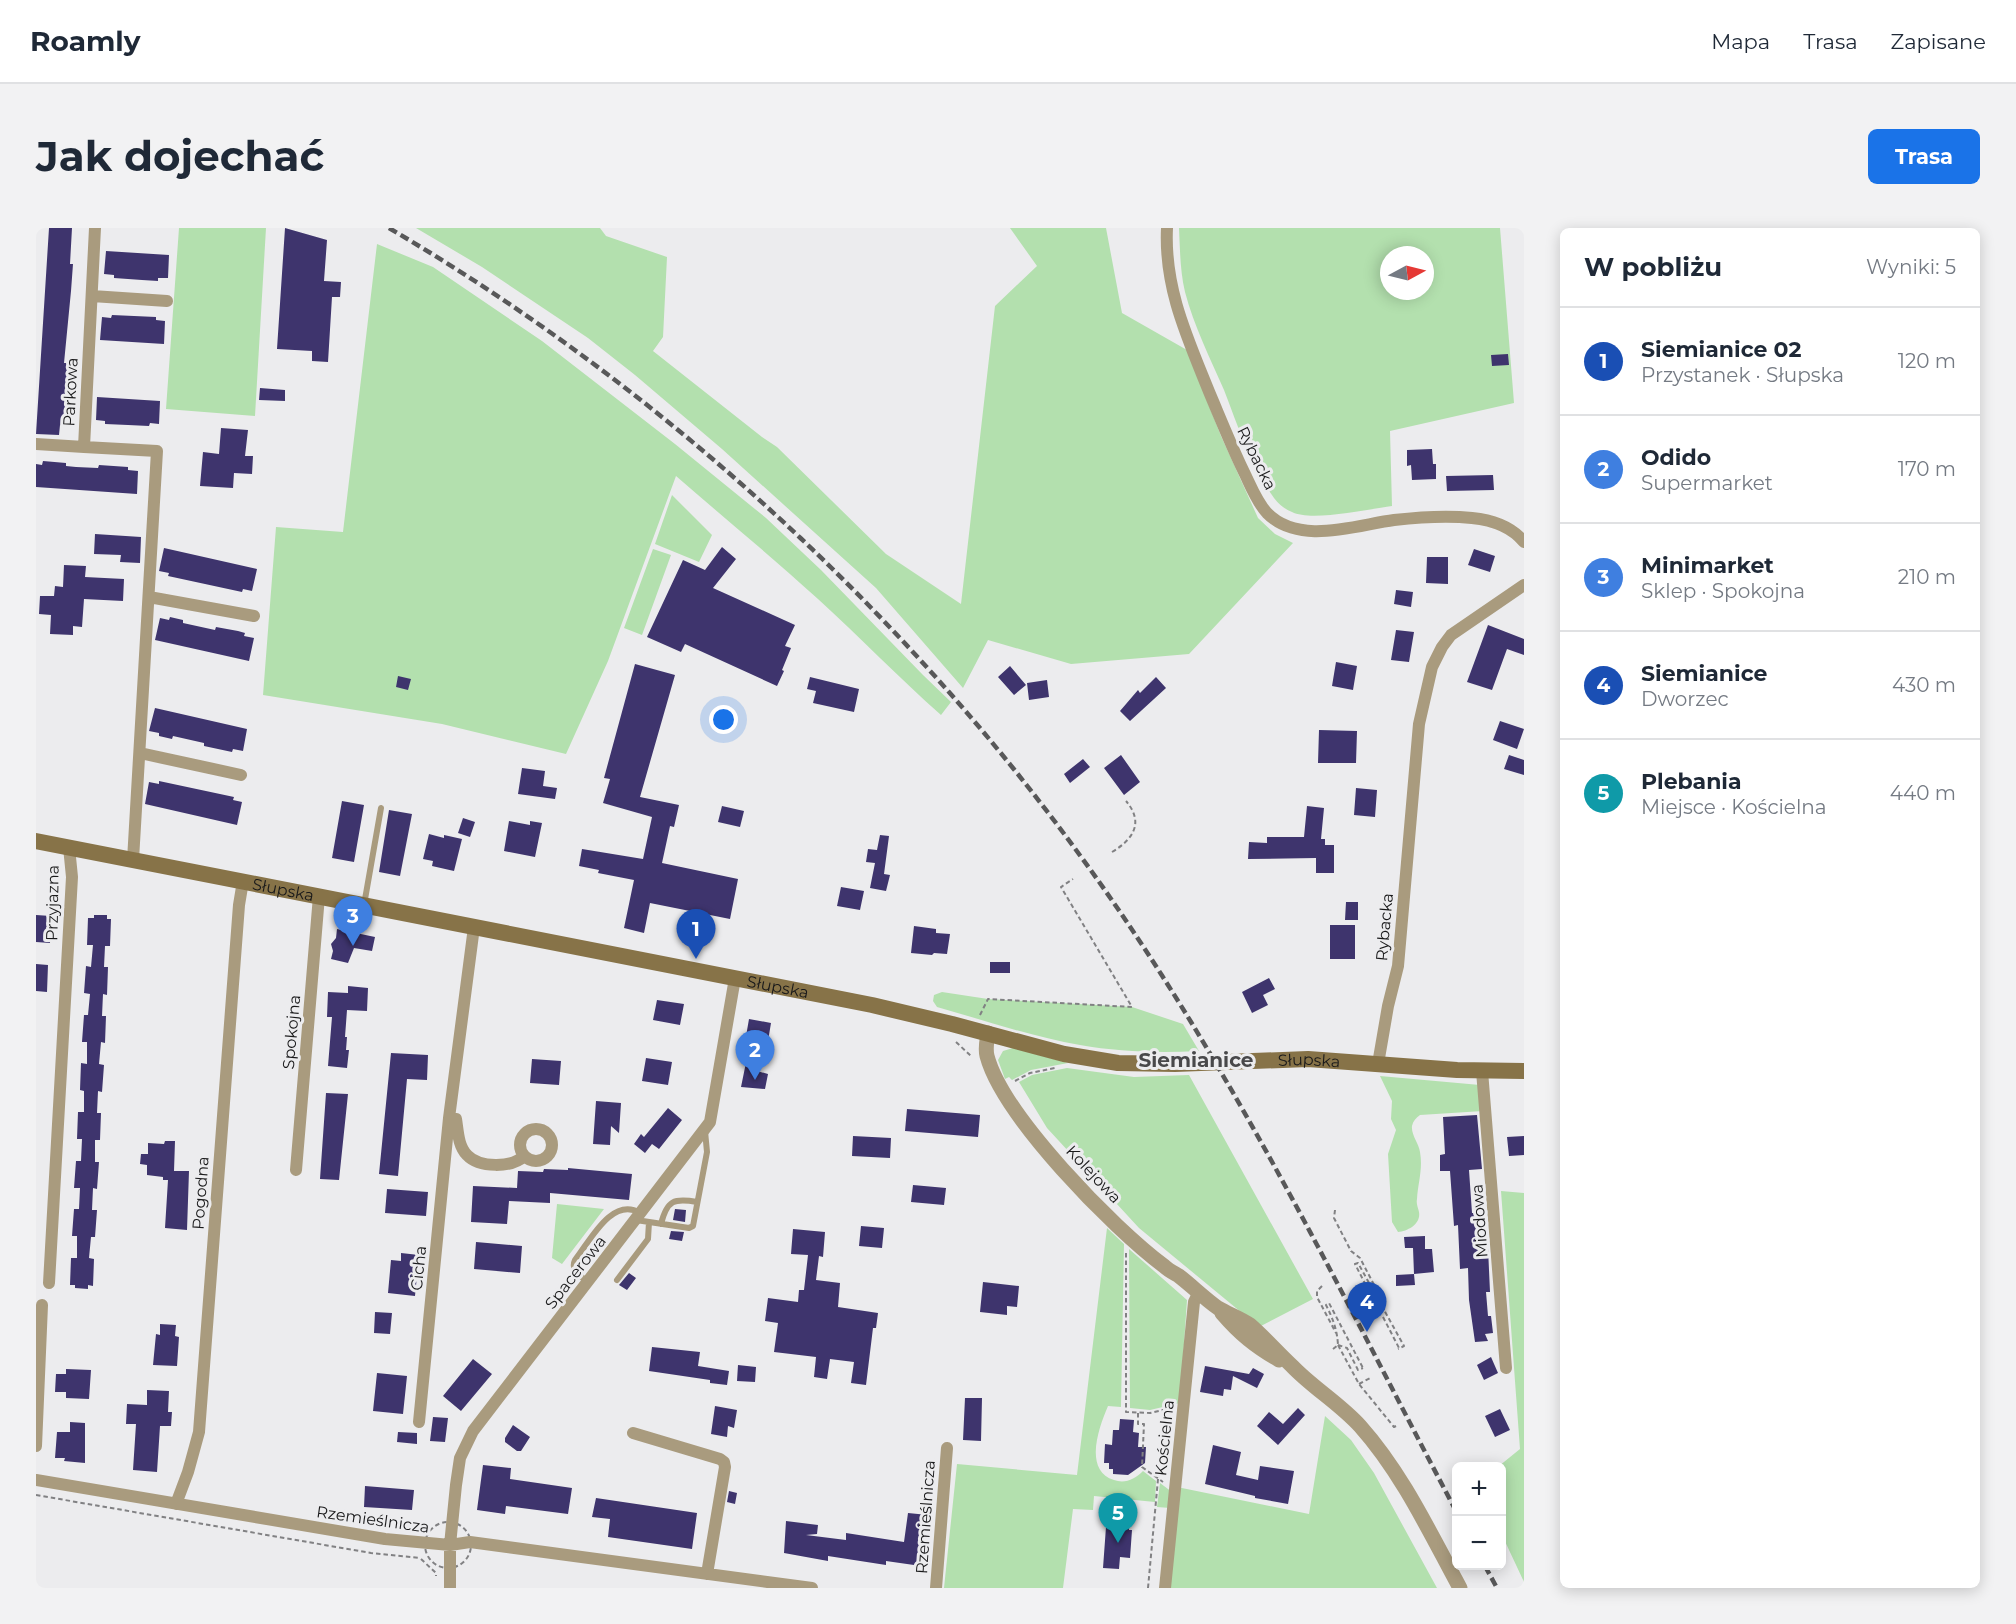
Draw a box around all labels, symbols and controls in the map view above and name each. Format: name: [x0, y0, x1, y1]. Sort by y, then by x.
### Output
text: Roamly: [30, 24, 140, 58]
text: Mapa: [1711, 29, 1770, 54]
text: Trasa: [1803, 29, 1858, 54]
text: Zapisane: [1891, 29, 1986, 54]
button: Trasa: [1868, 129, 1980, 184]
text: Jak dojechać: [36, 130, 324, 182]
north arrow: [1380, 246, 1434, 300]
text: W pobliżu: [1584, 251, 1722, 283]
text: Wyniki: 5: [1866, 255, 1956, 279]
text: Siemianice 02: [1641, 336, 1801, 363]
text: 1: [1600, 349, 1607, 373]
text: 120 m: [1898, 349, 1956, 373]
street label: Parkowa: [59, 357, 82, 427]
text: Przystanek · Słupska: [1641, 363, 1844, 387]
street label: Rybacka: [1233, 423, 1280, 493]
text: Odido: [1641, 444, 1711, 471]
text: 2: [1598, 457, 1609, 481]
text: 170 m: [1898, 457, 1956, 481]
text: Supermarket: [1641, 471, 1773, 495]
text: Minimarket: [1641, 552, 1774, 579]
text: 3: [1598, 565, 1609, 589]
text: 210 m: [1898, 565, 1956, 589]
text: Sklep · Spokojna: [1641, 579, 1805, 603]
text: Siemianice: [1641, 660, 1767, 687]
text: 4: [1597, 673, 1610, 697]
text: 430 m: [1892, 673, 1956, 697]
text: Dworzec: [1641, 687, 1729, 711]
your location: [709, 705, 738, 734]
text: Plebania: [1641, 768, 1742, 795]
text: 5: [1598, 781, 1609, 805]
text: 440 m: [1890, 781, 1956, 805]
text: Miejsce · Kościelna: [1641, 795, 1827, 819]
street label: Przyjazna: [42, 865, 63, 941]
street label: Słupska: [251, 875, 316, 905]
street label: Rybacka: [1372, 892, 1397, 962]
pin: 3: [334, 896, 372, 946]
pin: 1: [676, 910, 716, 959]
street label: Słupska: [745, 972, 810, 1002]
street label: Spokojna: [279, 994, 304, 1070]
pin: 2: [736, 1030, 774, 1080]
district label: Siemianice: [1139, 1048, 1253, 1072]
street label: Słupska: [1277, 1050, 1341, 1071]
street label: Kolejowa: [1062, 1141, 1125, 1207]
street label: Pogodna: [188, 1156, 213, 1230]
street label: Miodowa: [1467, 1184, 1492, 1258]
street label: Spacerowa: [541, 1232, 610, 1313]
street label: Cicha: [407, 1245, 430, 1291]
pin: 4: [1348, 1282, 1386, 1332]
street label: Kościelna: [1151, 1399, 1178, 1477]
street label: Rzemieślnicza: [912, 1460, 939, 1575]
map controls: [1452, 1462, 1506, 1570]
button: +: [1452, 1462, 1506, 1516]
pin: 5: [1098, 1494, 1138, 1543]
street label: Rzemieślnicza: [315, 1502, 431, 1537]
button: −: [1452, 1516, 1506, 1570]

